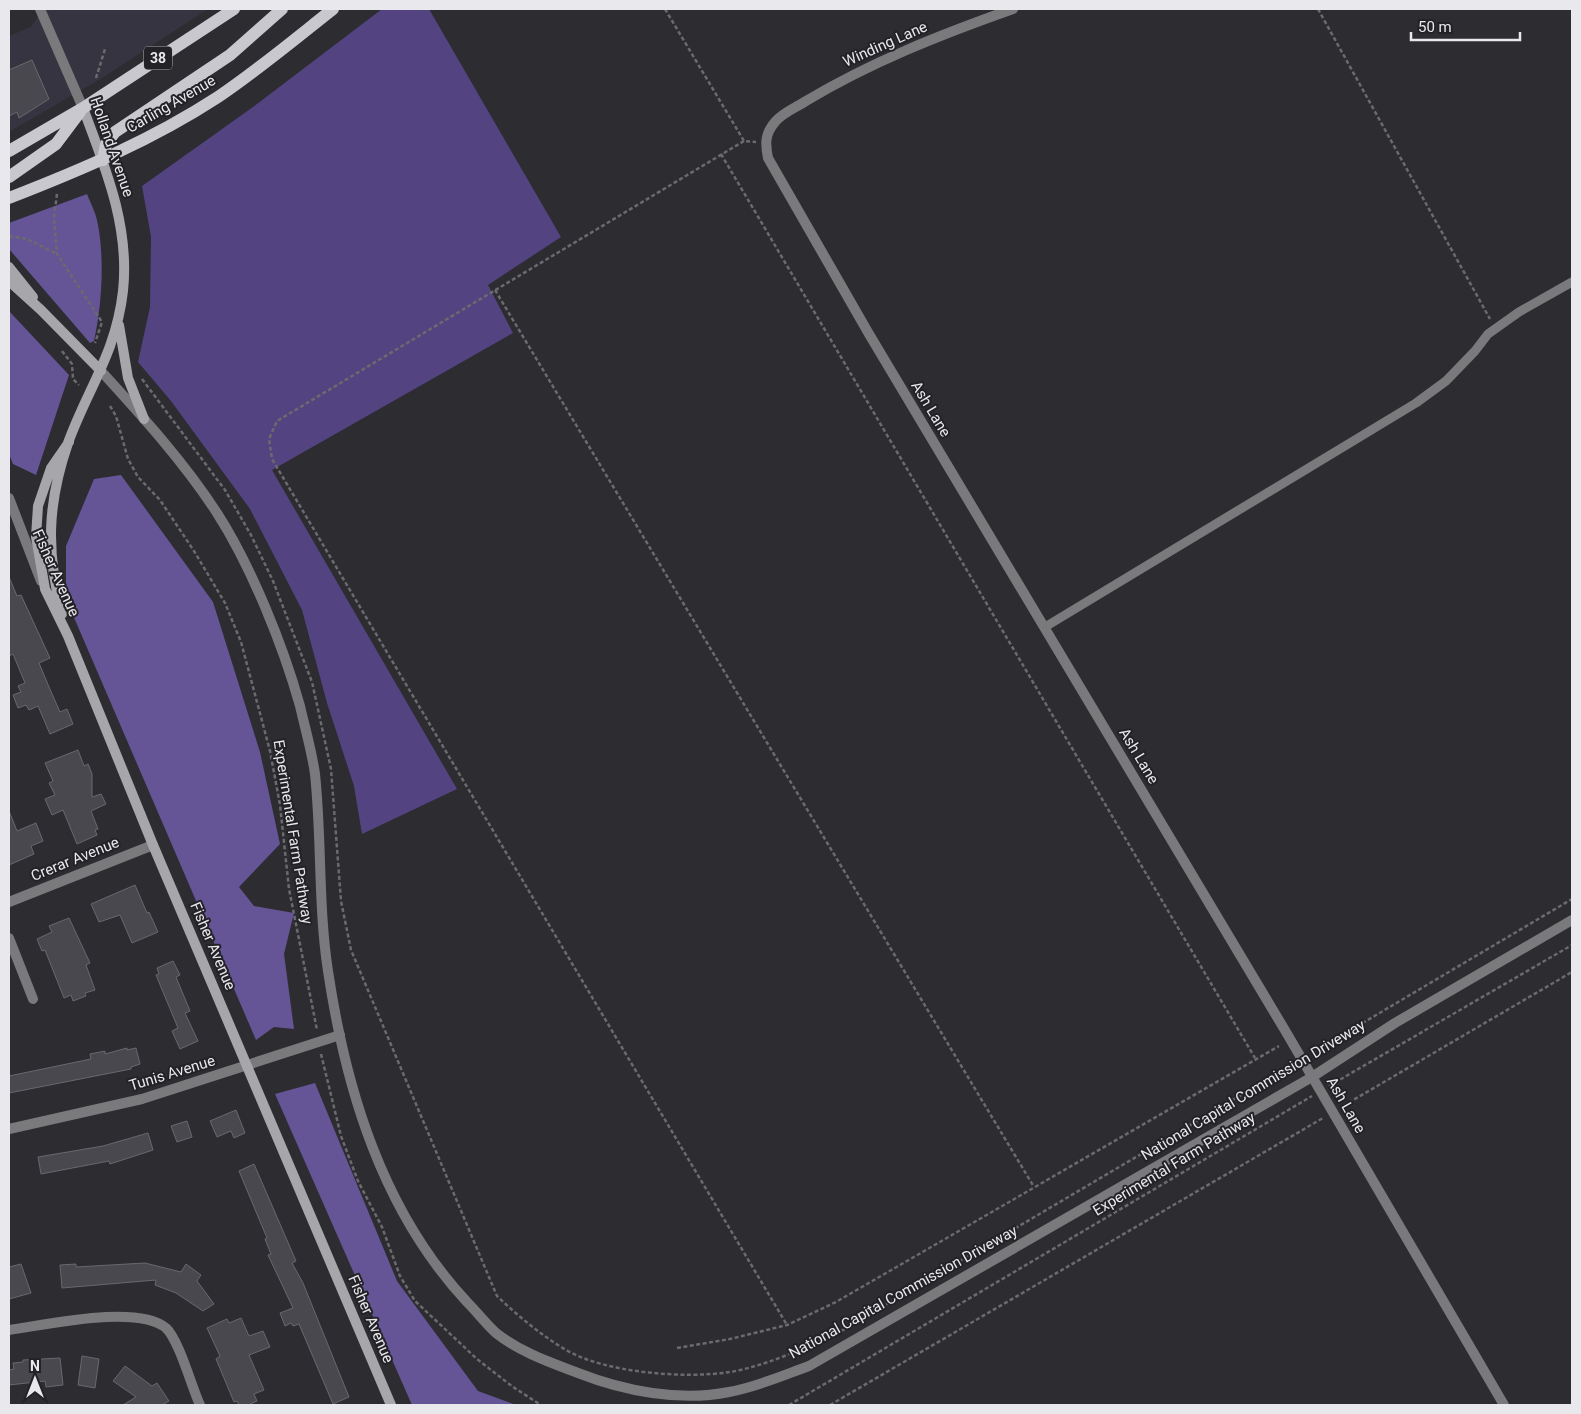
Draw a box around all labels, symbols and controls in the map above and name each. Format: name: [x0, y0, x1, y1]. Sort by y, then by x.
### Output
scale bar: [1411, 10, 1520, 42]
street label: Winding Lane: [840, 17, 930, 71]
text: 50 m: [1418, 18, 1452, 36]
road number: 38: [144, 46, 172, 70]
street label: Carling Avenue: [123, 71, 219, 137]
street label: Holland Avenue: [87, 95, 137, 199]
street label: Ash Lane: [907, 378, 955, 440]
street label: Fisher Avenue: [29, 527, 83, 620]
street label: Ash Lane: [1115, 725, 1163, 787]
street label: Experimental Farm Pathway: [270, 739, 316, 925]
street label: Crerar Avenue: [28, 833, 122, 885]
street label: Fisher Avenue: [186, 899, 240, 993]
street label: National Capital Commission Driveway: [1138, 1016, 1368, 1164]
street label: Tunis Avenue: [127, 1051, 217, 1095]
street label: Ash Lane: [1323, 1074, 1369, 1136]
street label: Experimental Farm Pathway: [1090, 1108, 1258, 1220]
street label: National Capital Commission Driveway: [786, 1222, 1020, 1362]
street label: Fisher Avenue: [344, 1272, 398, 1366]
north arrow: [10, 1354, 60, 1404]
text: N: [30, 1358, 40, 1374]

